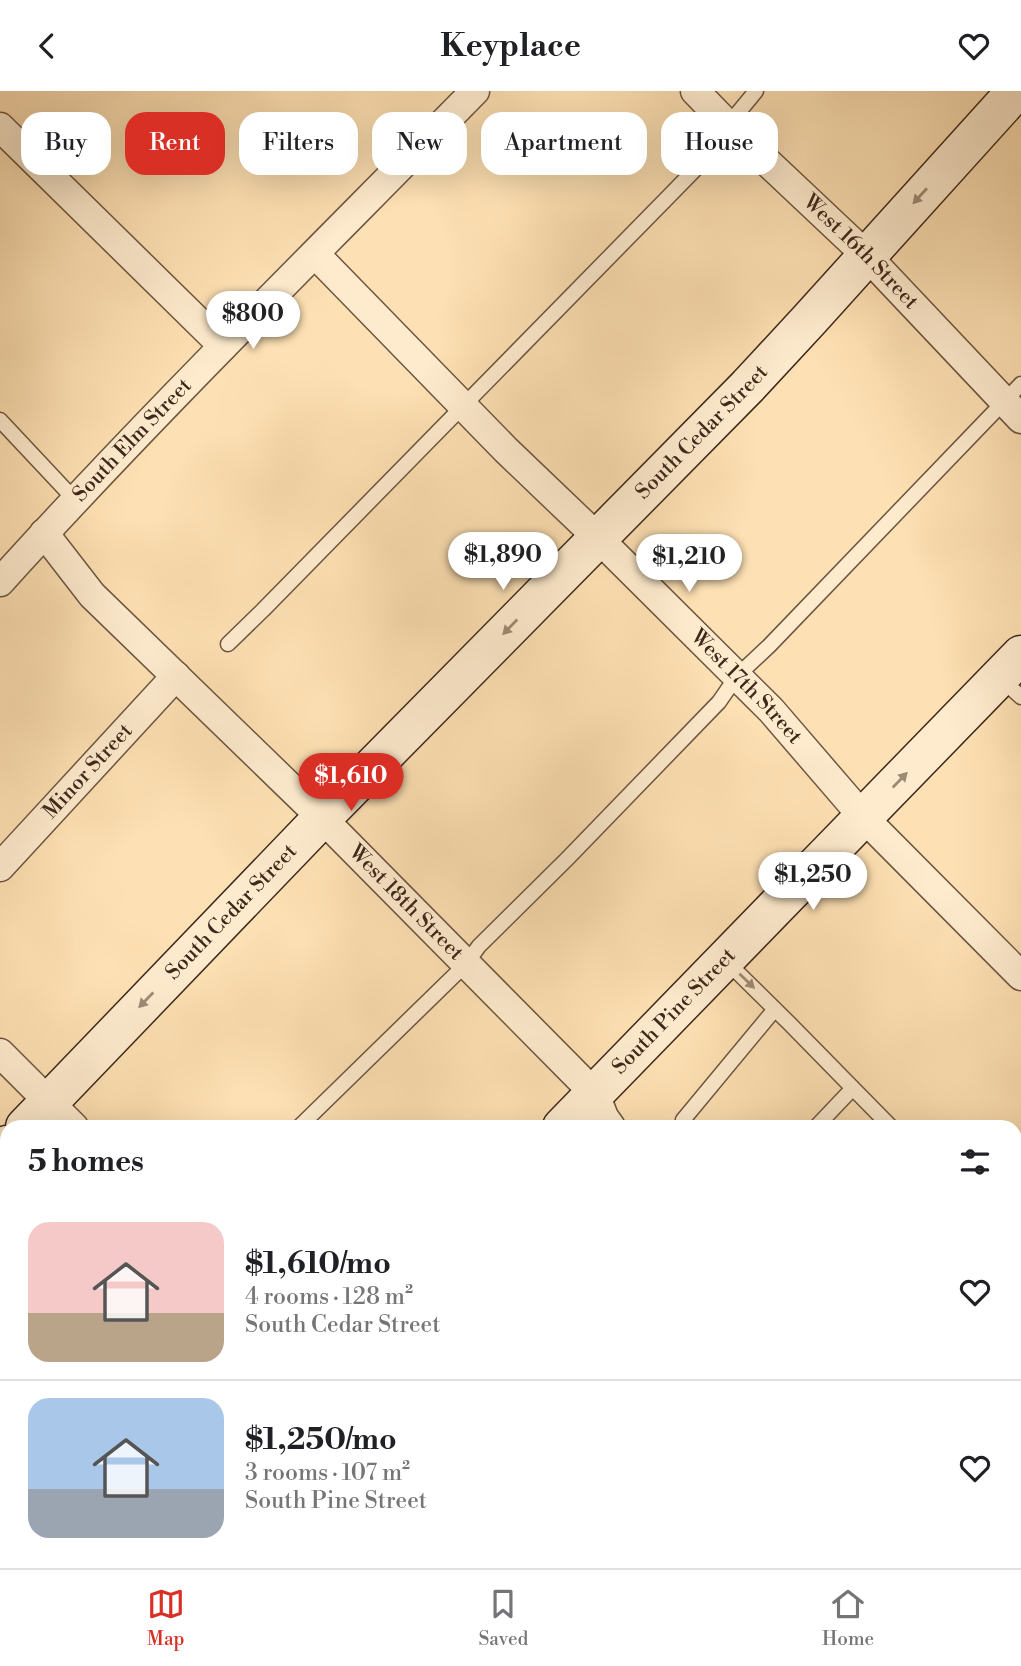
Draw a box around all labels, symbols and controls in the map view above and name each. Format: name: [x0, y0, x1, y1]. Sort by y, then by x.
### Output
text: Keyplace: [440, 26, 581, 66]
icon: back: [28, 27, 66, 65]
icon: heart: [955, 27, 993, 65]
chip: Buy: [21, 112, 111, 175]
chip: Rent: [125, 112, 225, 175]
chip: Filters: [239, 112, 358, 175]
chip: New: [372, 112, 467, 175]
chip: Apartment: [481, 112, 647, 175]
chip: House: [661, 112, 778, 175]
one-way arrow: [912, 187, 928, 205]
street label: West 16th Street: [797, 189, 924, 315]
pin: $800: [212, 292, 294, 351]
text: $800: [222, 300, 284, 328]
street label: South Cedar Street: [630, 359, 774, 505]
street label: South Elm Street: [67, 373, 198, 507]
pin: $1,890: [446, 533, 560, 592]
pin: $1,210: [632, 535, 746, 594]
text: $1,890: [464, 541, 542, 569]
text: $1,210: [652, 543, 726, 571]
one-way arrow: [501, 618, 518, 635]
street label: West 17th Street: [684, 623, 808, 750]
street label: Minor Street: [38, 718, 139, 824]
pin: $1,610: [294, 753, 408, 813]
text: $1,610: [315, 762, 387, 790]
one-way arrow: [892, 772, 908, 789]
street label: South Cedar Street: [160, 838, 303, 986]
street label: West 18th Street: [342, 839, 469, 967]
pin: $1,250: [756, 853, 870, 912]
text: $1,250: [774, 861, 852, 889]
street label: South Pine Street: [607, 943, 742, 1080]
one-way arrow: [738, 973, 755, 989]
one-way arrow: [138, 992, 154, 1008]
text: 5 homes: [28, 1143, 144, 1181]
icon: filters: [956, 1143, 994, 1181]
text: $1,610/mo: [245, 1245, 391, 1283]
icon: home: [84, 1250, 168, 1334]
icon: heart: [956, 1273, 994, 1311]
text: 4 rooms · 128 m²: [245, 1283, 413, 1311]
text: South Cedar Street: [245, 1311, 440, 1339]
text: $1,250/mo: [245, 1421, 397, 1459]
icon: home: [84, 1426, 168, 1510]
icon: heart: [956, 1449, 994, 1487]
text: 3 rooms · 107 m²: [245, 1459, 410, 1487]
text: South Pine Street: [245, 1487, 427, 1515]
tab: Map: [147, 1585, 185, 1651]
tab: Saved: [478, 1585, 528, 1651]
tab: Home: [822, 1585, 874, 1651]

